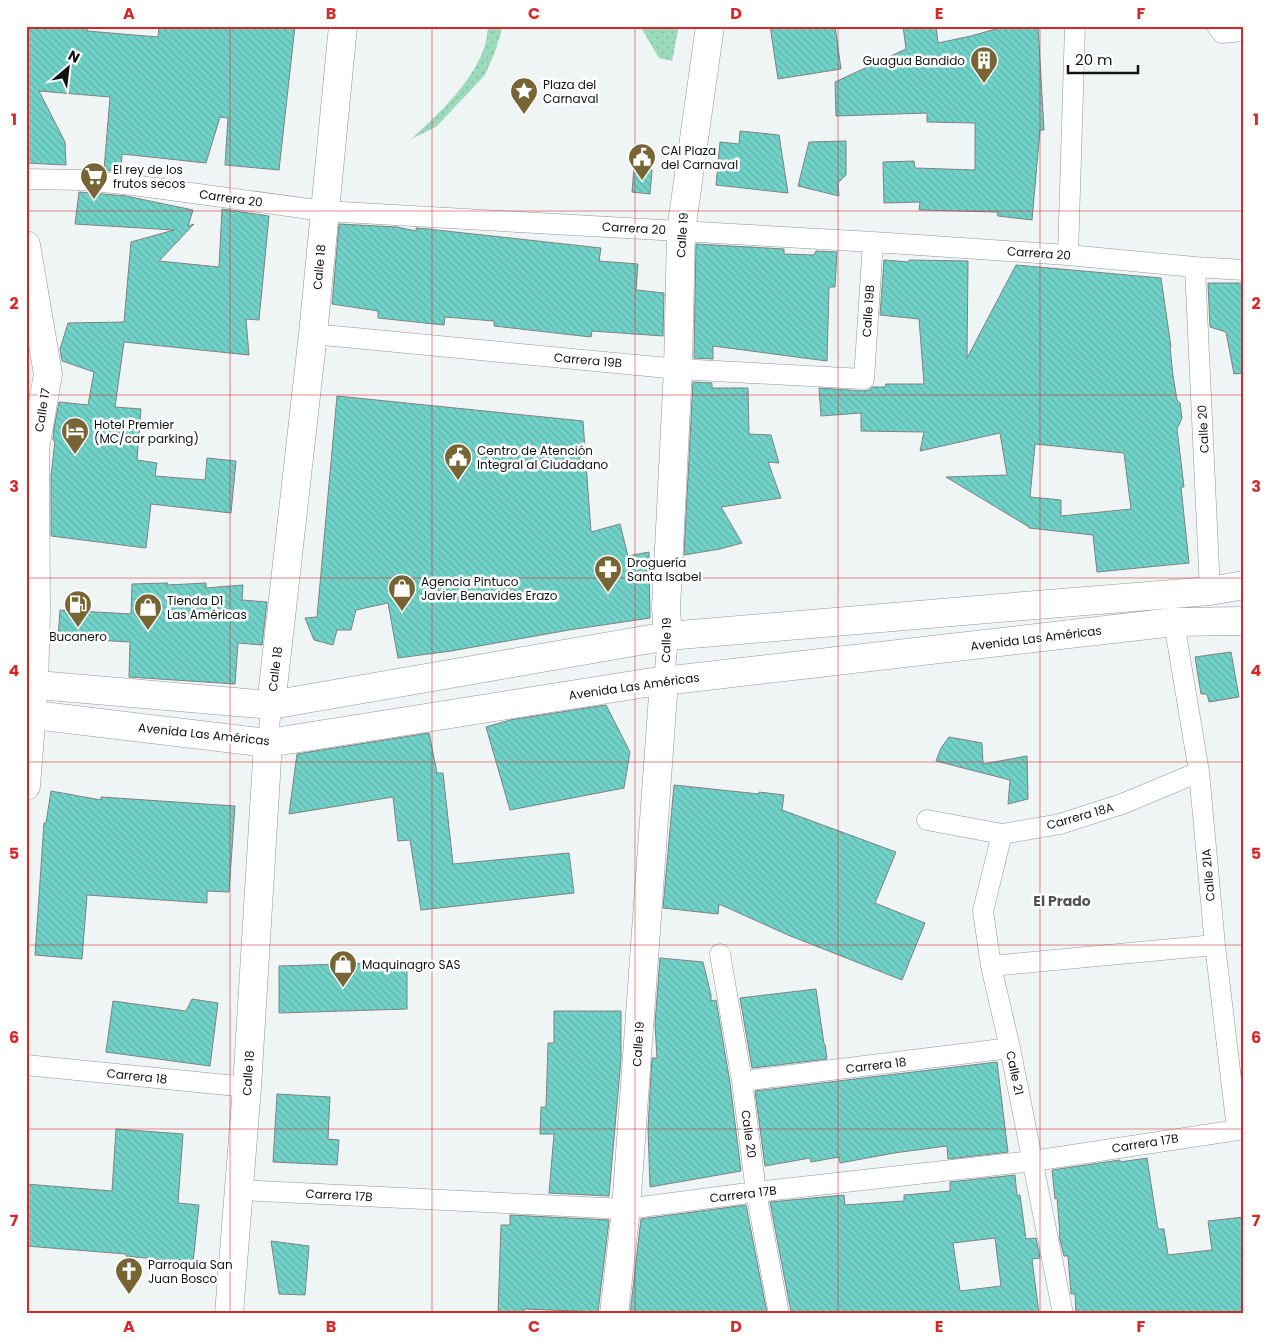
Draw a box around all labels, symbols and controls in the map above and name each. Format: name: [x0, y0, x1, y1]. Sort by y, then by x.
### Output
text: A: [123, 2, 135, 25]
text: B: [326, 2, 336, 25]
text: C: [528, 2, 540, 25]
text: D: [730, 2, 742, 25]
text: E: [935, 2, 943, 25]
text: F: [1137, 2, 1146, 25]
north arrow: [42, 42, 92, 92]
scale bar: [1068, 42, 1138, 74]
text: N: [65, 45, 83, 68]
building icon: Guagua Bandido: [969, 45, 999, 84]
text: 20 m: [1075, 49, 1113, 70]
place label: Guagua Bandido: [863, 52, 965, 69]
place icon: Plaza del Carnaval: [509, 76, 539, 115]
place label: Plaza del Carnaval: [543, 76, 598, 107]
text: 1: [11, 108, 17, 131]
text: 1: [1253, 108, 1259, 131]
public building icon: CAI Plaza del Carnaval: [627, 142, 657, 181]
place label: CAI Plaza del Carnaval: [661, 142, 738, 173]
supermarket icon: El rey de los frutos secos: [79, 161, 109, 200]
place label: El rey de los frutos secos: [113, 161, 186, 192]
street label: Carrera 20: [198, 185, 264, 211]
street label: Calle 19: [672, 212, 692, 258]
street label: Carrera 20: [602, 218, 666, 238]
street label: Carrera 20: [1006, 242, 1072, 264]
street label: Calle 18: [309, 244, 329, 290]
street label: Calle 19B: [858, 284, 878, 338]
text: 2: [9, 292, 19, 315]
text: 2: [1251, 292, 1261, 315]
street label: Carrera 19B: [553, 349, 623, 371]
street label: Calle 17: [30, 386, 54, 433]
street label: Calle 20: [1193, 404, 1213, 454]
hotel icon: Hotel Premier (MC/car parking): [60, 416, 90, 455]
place label: Hotel Premier (MC/car parking): [94, 416, 199, 447]
public building icon: Centro de Atención Integral al Ciudadano: [443, 442, 473, 481]
place label: Centro de Atención Integral al Ciudadano: [477, 442, 609, 473]
text: 3: [9, 475, 19, 498]
text: 3: [1251, 475, 1261, 498]
pharmacy icon: Droguería Santa Isabel: [593, 554, 623, 593]
place label: Droguería Santa Isabel: [627, 554, 701, 585]
shop icon: Agencia Pintuco Javier Benavides Erazo: [387, 573, 417, 612]
place label: Agencia Pintuco Javier Benavides Erazo: [421, 573, 558, 604]
fuel station icon: Bucanero: [63, 589, 93, 628]
shop icon: Tienda D1 Las Américas: [133, 592, 163, 631]
place label: Tienda D1 Las Américas: [167, 592, 247, 623]
street label: Calle 19: [657, 617, 675, 663]
street label: Avenida Las Américas: [969, 622, 1103, 654]
place label: Bucanero: [49, 628, 107, 645]
street label: Calle 18: [264, 645, 286, 693]
text: 4: [9, 659, 20, 682]
text: 4: [1251, 659, 1262, 682]
street label: Avenida Las Américas: [567, 668, 701, 704]
street label: Avenida Las Américas: [137, 719, 271, 749]
street label: Carrera 18A: [1044, 798, 1116, 834]
text: 5: [9, 842, 19, 865]
text: 5: [1251, 842, 1261, 865]
street label: Calle 21A: [1197, 848, 1219, 902]
district label: El Prado: [1033, 891, 1091, 911]
shop icon: Maquinagro SAS: [328, 949, 358, 988]
place label: Maquinagro SAS: [362, 956, 461, 973]
street label: Calle 19: [628, 1021, 648, 1067]
text: 6: [9, 1026, 19, 1049]
text: 6: [1251, 1026, 1261, 1049]
street label: Calle 21: [1002, 1049, 1028, 1097]
street label: Calle 18: [238, 1050, 258, 1096]
street label: Carrera 18: [845, 1053, 907, 1077]
street label: Carrera 18: [106, 1064, 168, 1088]
street label: Calle 20: [737, 1109, 761, 1159]
street label: Carrera 17B: [1110, 1129, 1180, 1157]
street label: Carrera 17B: [709, 1181, 777, 1207]
street label: Carrera 17B: [305, 1185, 373, 1205]
text: 7: [10, 1209, 19, 1232]
text: 7: [1252, 1209, 1261, 1232]
church icon: Parroquia San Juan Bosco: [114, 1256, 144, 1295]
place label: Parroquia San Juan Bosco: [148, 1256, 233, 1287]
text: A: [123, 1315, 135, 1338]
text: B: [326, 1315, 336, 1338]
text: C: [528, 1315, 540, 1338]
text: D: [730, 1315, 742, 1338]
text: E: [935, 1315, 943, 1338]
text: F: [1137, 1315, 1146, 1338]

